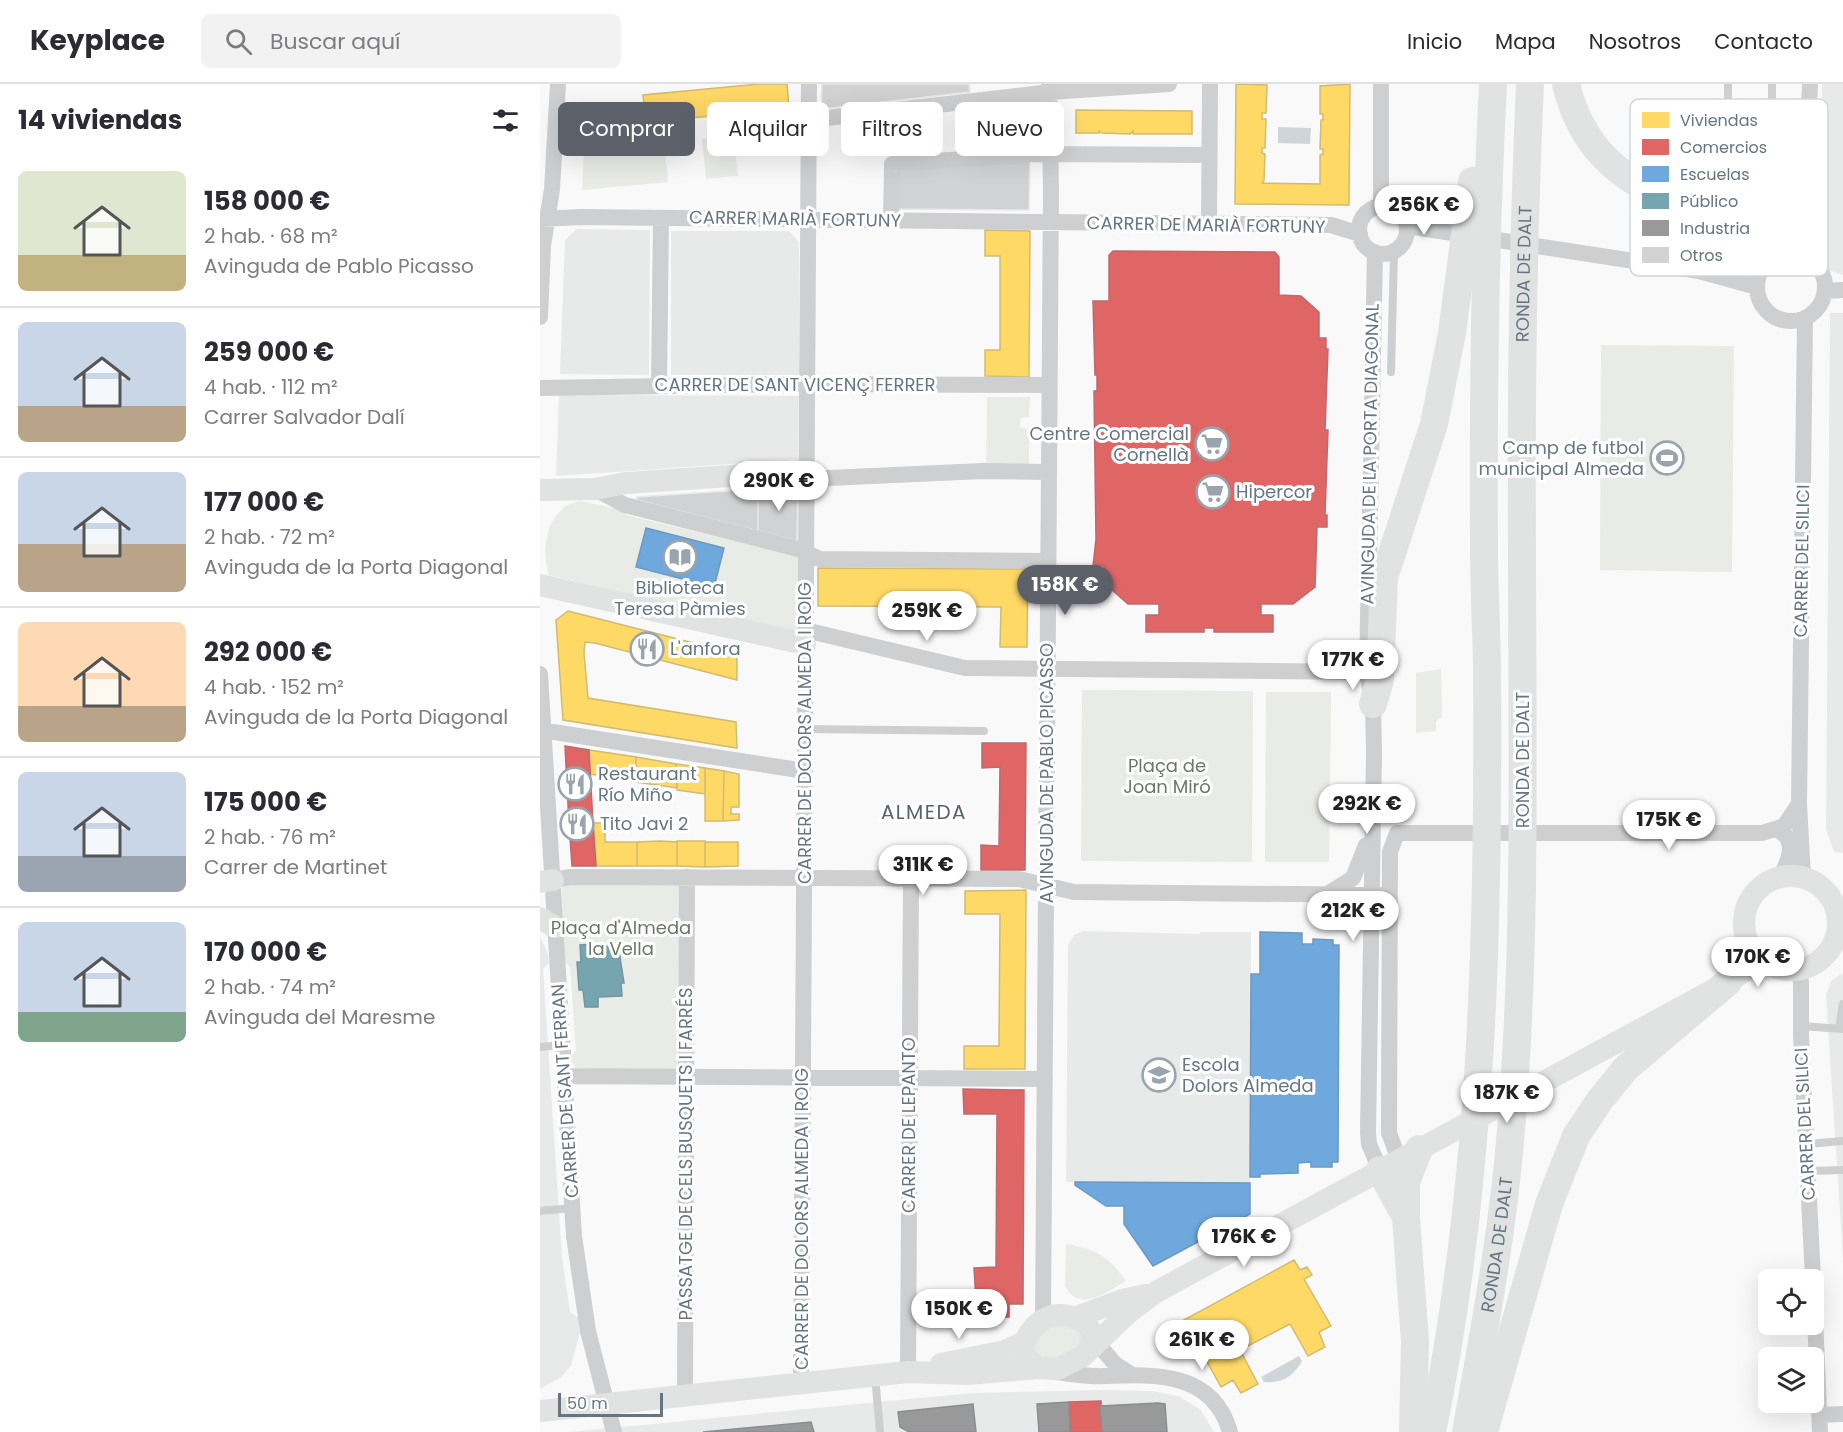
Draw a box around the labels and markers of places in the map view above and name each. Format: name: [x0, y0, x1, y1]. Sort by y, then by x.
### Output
pin: 256K €: [1375, 185, 1473, 236]
place label: Centre Comercial Cornellà: [1029, 421, 1189, 467]
supermarket icon: Centre Comercial Cornellà: [1194, 426, 1230, 462]
place label: Camp de futbol municipal Almeda: [1478, 435, 1644, 481]
sports icon: Camp de futbol municipal Almeda: [1649, 440, 1685, 476]
pin: 290K €: [730, 461, 828, 512]
supermarket icon: Hipercor: [1195, 474, 1231, 510]
place label: Hipercor: [1236, 479, 1312, 504]
library icon: Biblioteca Teresa Pàmies: [662, 539, 698, 575]
pin: 158K €: [1016, 565, 1114, 616]
place label: Biblioteca Teresa Pàmies: [614, 575, 746, 621]
pin: 259K €: [878, 591, 976, 642]
restaurant icon: L'anfora: [629, 631, 665, 667]
place label: L'anfora: [670, 636, 741, 661]
pin: 177K €: [1304, 640, 1402, 691]
place label: Restaurant Río Miño: [598, 761, 697, 807]
restaurant icon: Restaurant Río Miño: [557, 766, 593, 802]
pin: 292K €: [1318, 784, 1416, 835]
pin: 175K €: [1620, 800, 1718, 851]
restaurant icon: Tito Javi 2: [559, 806, 595, 842]
place label: Tito Javi 2: [600, 811, 688, 836]
pin: 311K €: [874, 845, 972, 896]
pin: 212K €: [1304, 891, 1402, 942]
pin: 170K €: [1709, 937, 1807, 988]
place label: Escola Dolors Almeda: [1182, 1052, 1314, 1098]
school or university icon: Escola Dolors Almeda: [1141, 1057, 1177, 1093]
pin: 187K €: [1458, 1073, 1556, 1124]
pin: 176K €: [1195, 1217, 1293, 1268]
pin: 150K €: [910, 1289, 1008, 1340]
pin: 261K €: [1153, 1320, 1251, 1371]

